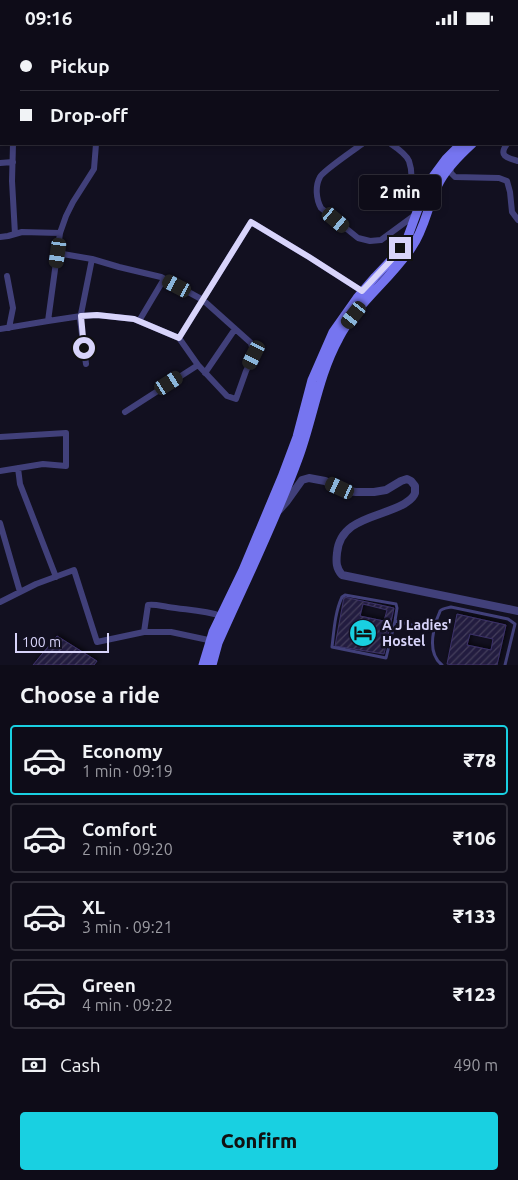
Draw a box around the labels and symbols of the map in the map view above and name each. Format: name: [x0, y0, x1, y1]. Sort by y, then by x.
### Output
callout: 2 min: [359, 175, 441, 211]
car: [319, 205, 352, 235]
car: [48, 237, 67, 269]
route end: [389, 237, 411, 259]
car: [160, 272, 193, 300]
car: [338, 299, 369, 331]
route start: [73, 337, 95, 359]
car: [240, 338, 267, 372]
car: [152, 369, 185, 397]
car: [323, 475, 356, 501]
place label: A J Ladies' Hostel: [382, 617, 452, 649]
hotel icon: A J Ladies' Hostel: [348, 618, 378, 648]
scale bar: [15, 630, 109, 653]

